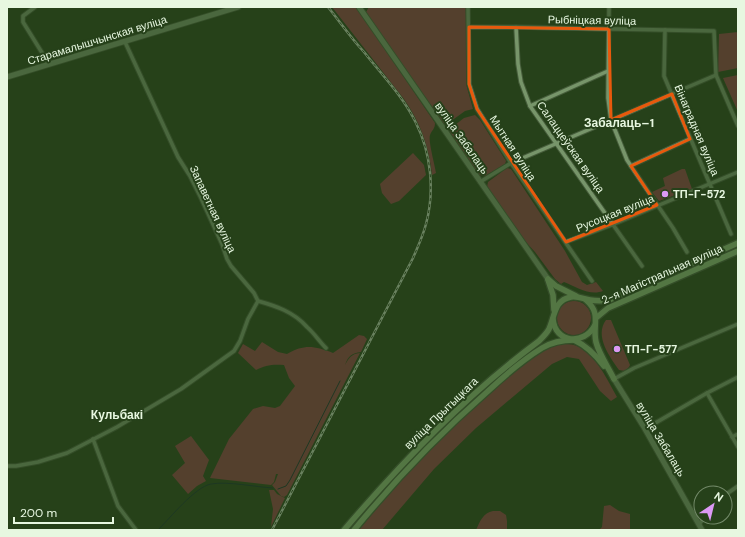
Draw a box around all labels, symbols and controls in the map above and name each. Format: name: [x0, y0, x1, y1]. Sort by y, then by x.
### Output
street label: Старамалышчынская вуліца: [25, 12, 169, 68]
street label: Рыбніцкая вуліца: [548, 12, 637, 28]
street label: Вінаградная вуліца: [671, 82, 723, 179]
street label: вуліца Забалаць: [432, 99, 492, 177]
street label: Салаццеўская вуліца: [534, 99, 608, 196]
street label: Мытная вуліца: [487, 113, 540, 184]
district label: Забалаць–1: [584, 115, 654, 131]
street label: Запаветная вуліца: [187, 163, 240, 256]
place label: ТП-Г-572: [673, 187, 725, 201]
marker: ТП-Г-572: [660, 189, 670, 199]
street label: Русоцкая вуліца: [574, 191, 657, 235]
street label: 2-я Магістральная вуліца: [599, 241, 726, 307]
place label: ТП-Г-577: [625, 342, 677, 356]
marker: ТП-Г-577: [612, 344, 622, 354]
street label: вуліца Прытыцкага: [401, 374, 481, 452]
street label: вуліца Забалаць: [633, 399, 689, 479]
district label: Кульбакі: [91, 407, 143, 423]
north arrow: [693, 485, 733, 525]
text: N: [711, 489, 726, 505]
scale bar: [14, 499, 113, 525]
text: 200 m: [20, 505, 57, 521]

